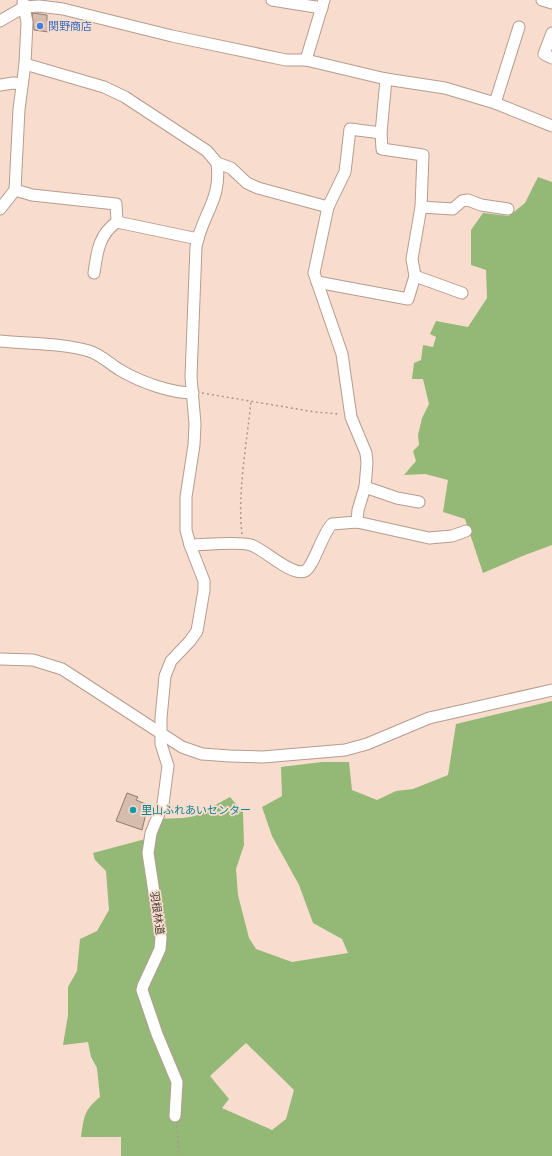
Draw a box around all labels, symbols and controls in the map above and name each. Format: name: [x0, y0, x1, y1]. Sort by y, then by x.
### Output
place label: 関野商店: [48, 20, 92, 33]
marker: 関野商店: [35, 21, 45, 31]
place label: 里山ふれあいセンター: [141, 804, 251, 817]
marker: 里山ふれあいセンター: [128, 805, 138, 815]
street label: 羽根林道: [148, 890, 166, 936]

